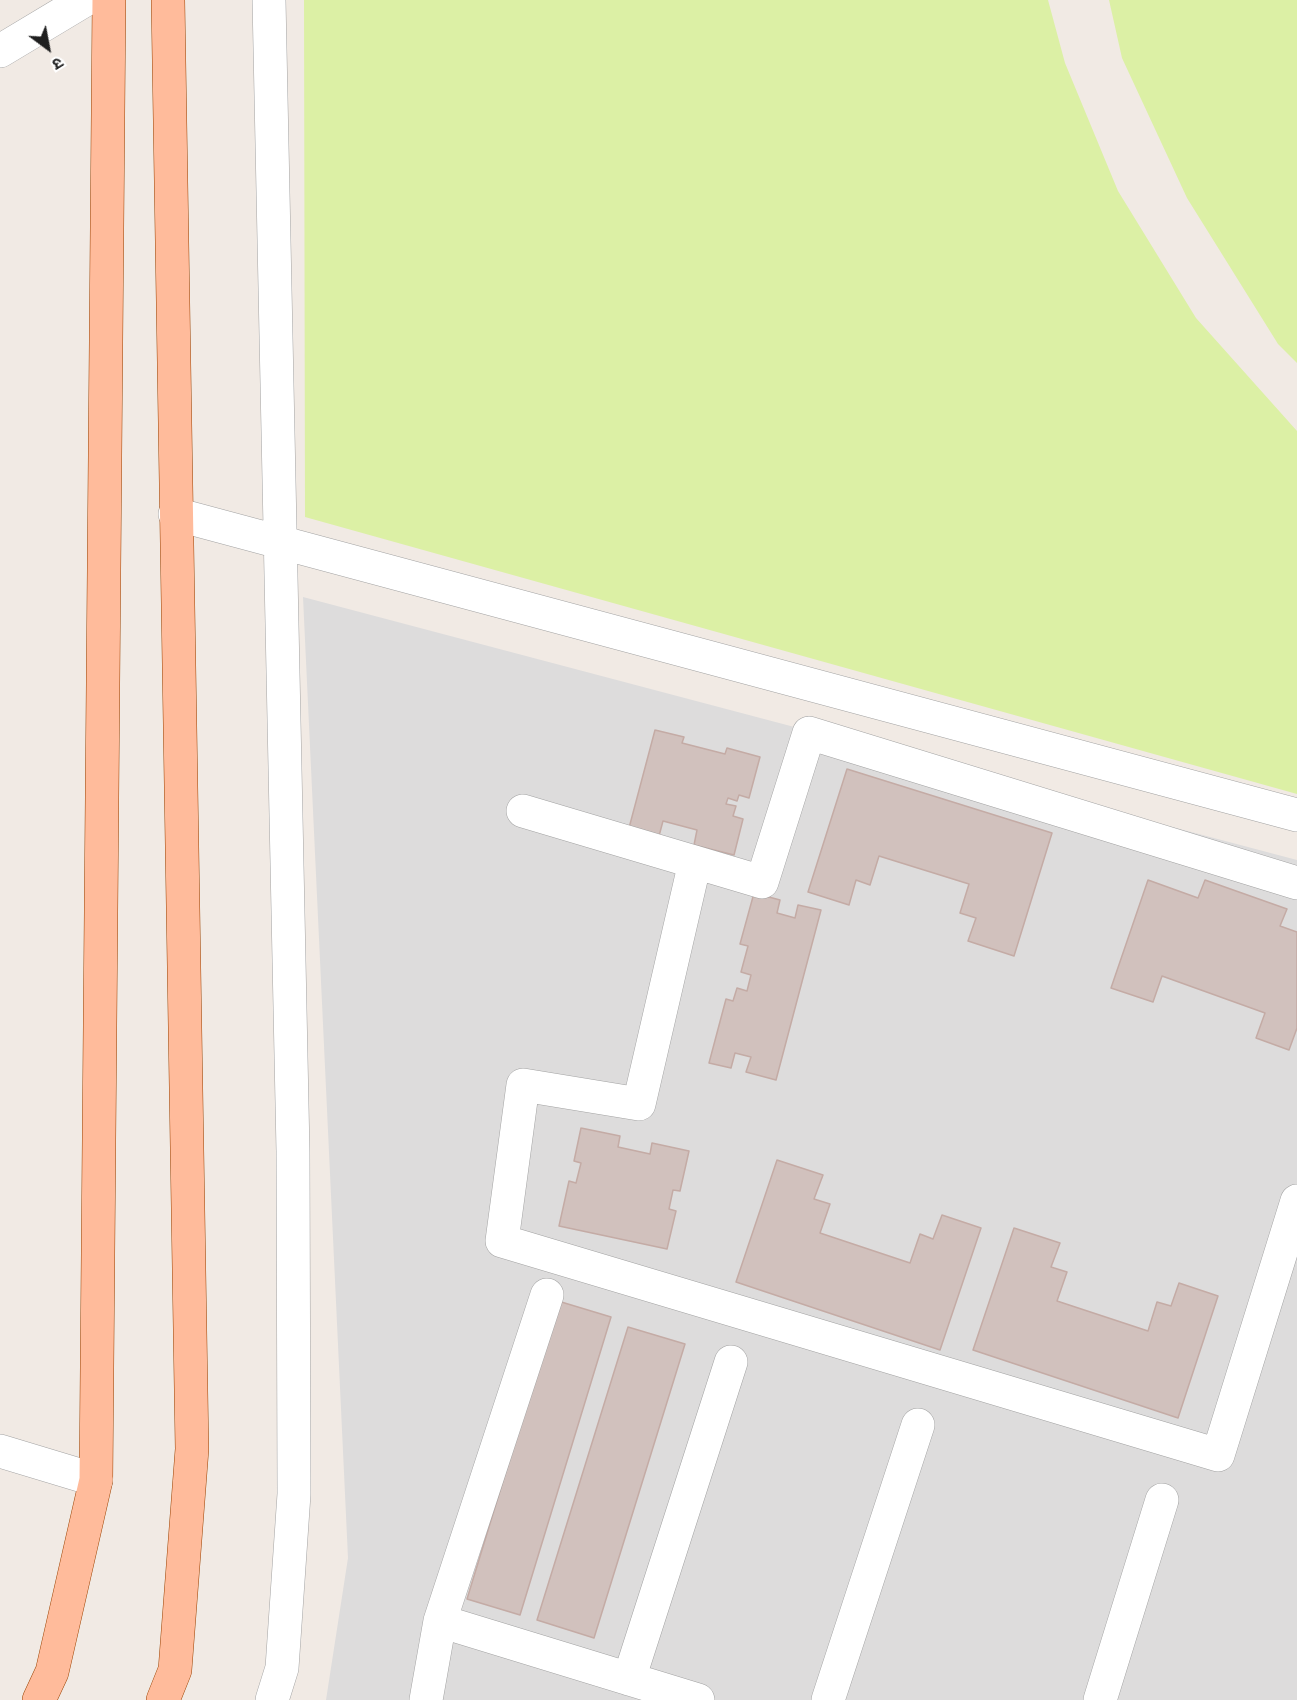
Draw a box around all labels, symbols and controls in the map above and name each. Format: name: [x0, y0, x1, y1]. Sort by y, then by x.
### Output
north arrow: [18, 18, 78, 78]
text: उ: [49, 53, 67, 74]

